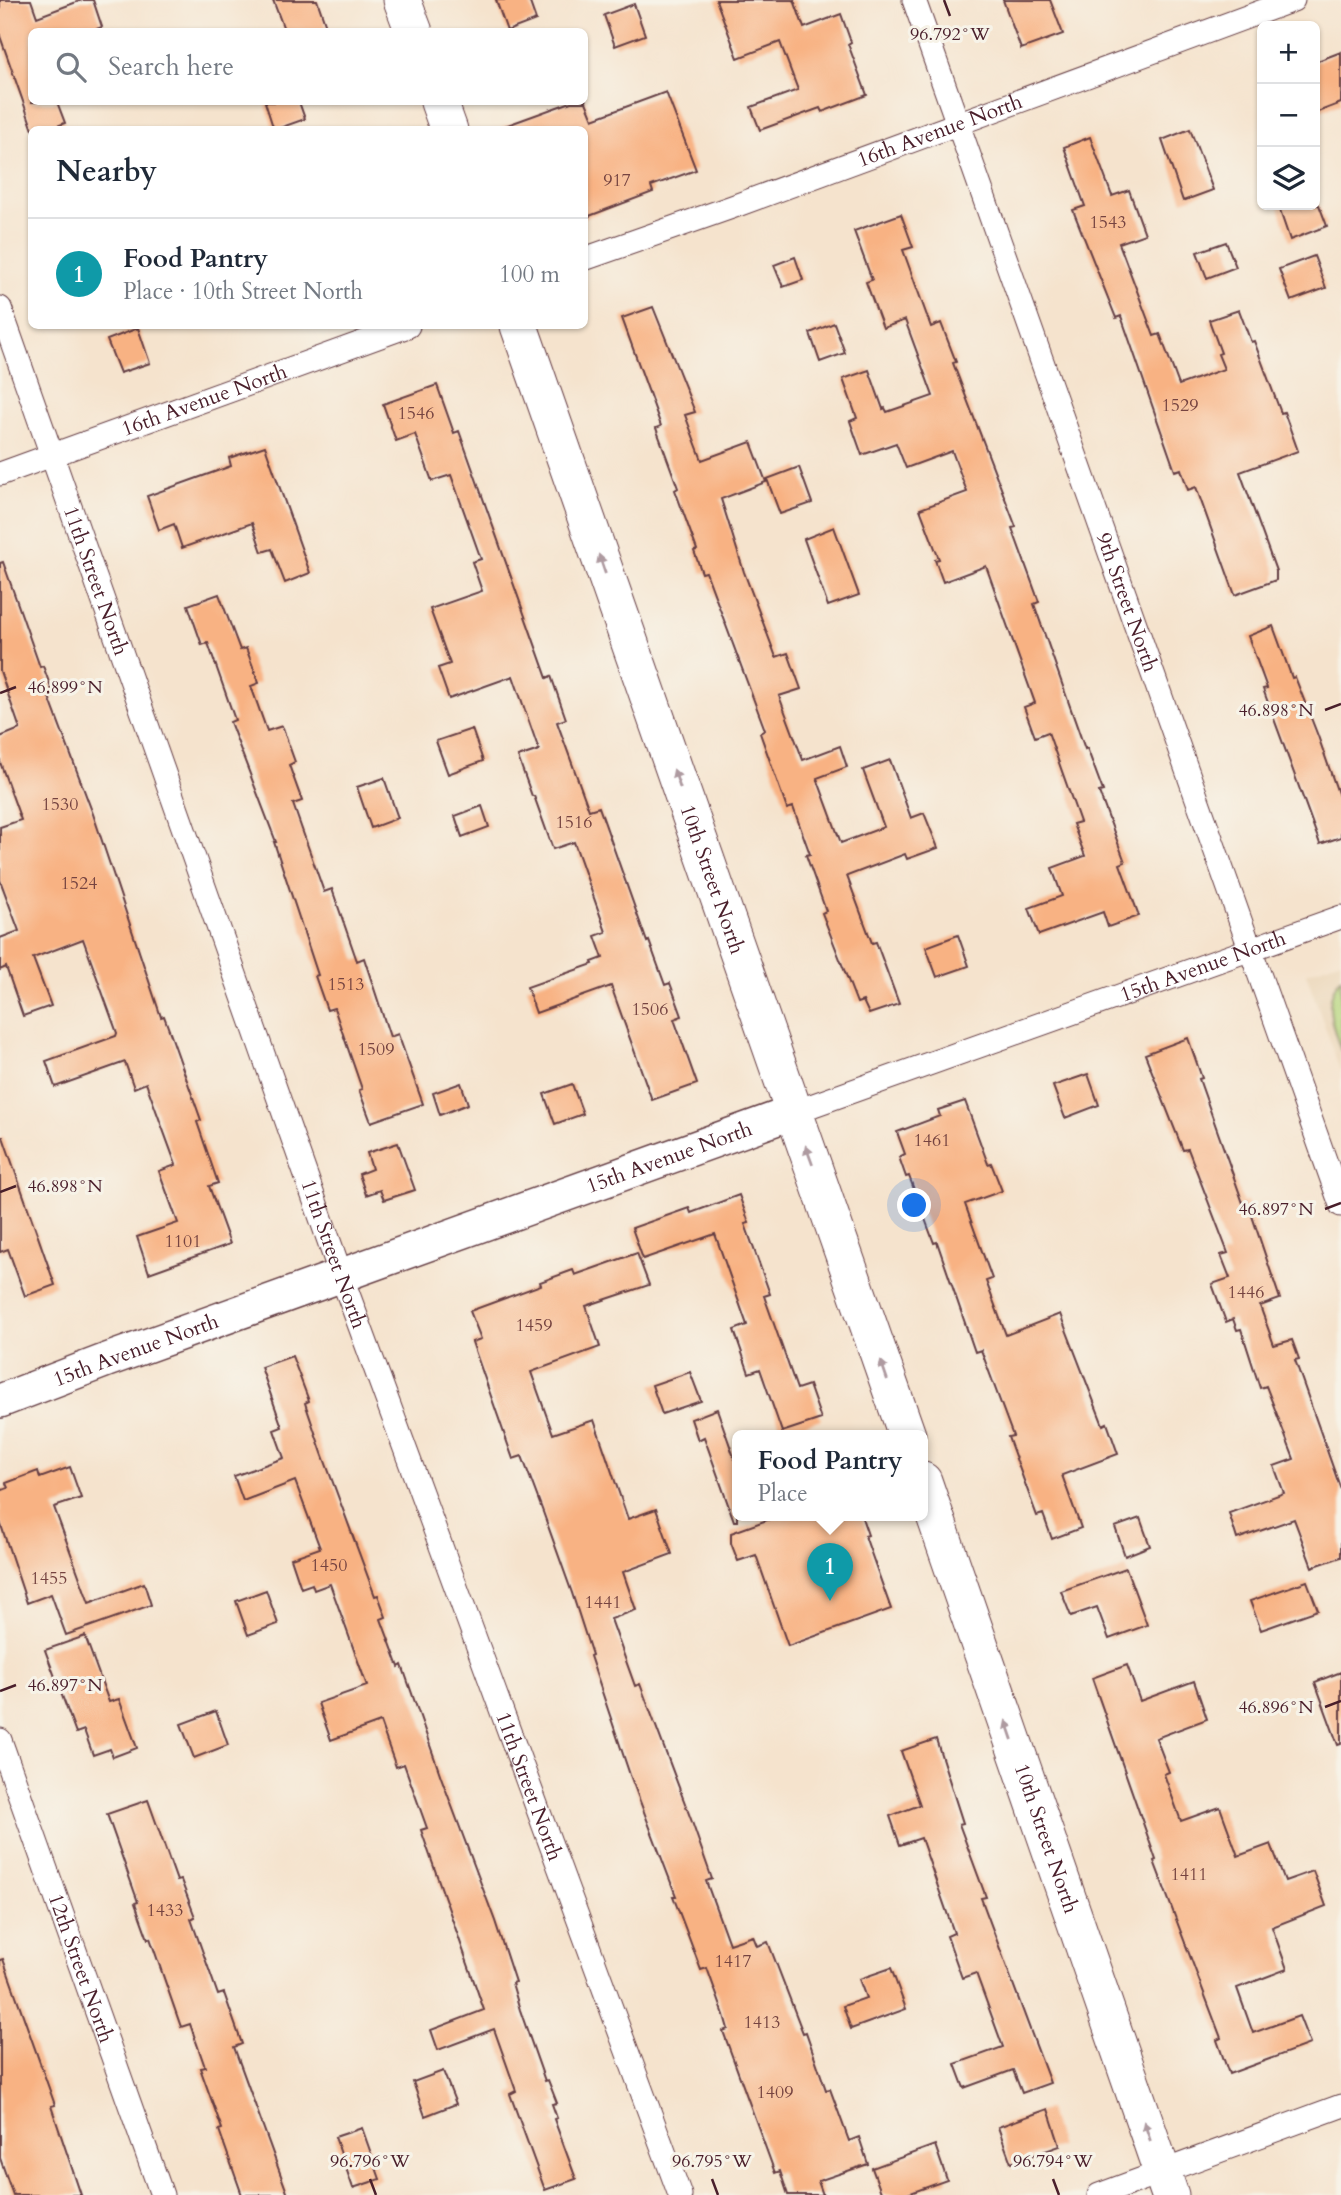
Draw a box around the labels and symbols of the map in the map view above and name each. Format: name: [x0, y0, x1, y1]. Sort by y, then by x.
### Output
text: 96.792°W: [910, 22, 990, 47]
street label: 16th Avenue North: [853, 87, 1027, 175]
house number: 917: [603, 168, 631, 193]
house number: 1543: [1090, 210, 1126, 235]
street label: 16th Avenue North: [117, 357, 291, 444]
house number: 1529: [1162, 393, 1198, 418]
house number: 1546: [398, 401, 434, 426]
street label: 11th Street North: [56, 502, 136, 660]
street label: 9th Street North: [1089, 529, 1165, 677]
one-way arrow: [596, 554, 607, 575]
text: 46.899°N: [27, 675, 103, 700]
text: 46.898°N: [1238, 698, 1314, 723]
one-way arrow: [671, 768, 682, 789]
house number: 1530: [42, 792, 78, 817]
street label: 10th Street North: [672, 801, 752, 958]
house number: 1516: [556, 810, 592, 835]
house number: 1524: [61, 871, 97, 896]
street label: 15th Avenue North: [1116, 924, 1290, 1010]
house number: 1513: [328, 972, 364, 997]
house number: 1506: [632, 997, 668, 1022]
house number: 1509: [358, 1037, 394, 1062]
street label: 15th Avenue North: [582, 1114, 756, 1201]
house number: 1461: [914, 1128, 950, 1153]
one-way arrow: [804, 1145, 815, 1166]
text: 46.898°N: [27, 1174, 103, 1199]
street label: 11th Street North: [293, 1175, 374, 1333]
your location: [897, 1188, 931, 1222]
text: 46.897°N: [1238, 1197, 1314, 1222]
house number: 1101: [165, 1229, 201, 1254]
house number: 1446: [1228, 1280, 1264, 1305]
street label: 15th Avenue North: [49, 1307, 223, 1394]
house number: 1459: [516, 1313, 552, 1338]
one-way arrow: [878, 1360, 889, 1381]
pin: 1: [807, 1543, 853, 1601]
house number: 1450: [311, 1553, 347, 1578]
house number: 1455: [31, 1566, 67, 1591]
house number: 1441: [585, 1590, 621, 1615]
text: 46.897°N: [27, 1673, 103, 1698]
text: 46.896°N: [1238, 1695, 1314, 1720]
street label: 11th Street North: [488, 1708, 570, 1865]
one-way arrow: [1003, 1720, 1014, 1741]
street label: 10th Street North: [1007, 1760, 1086, 1918]
house number: 1411: [1171, 1862, 1207, 1887]
street label: 12th Street North: [41, 1889, 121, 2047]
house number: 1433: [147, 1898, 183, 1923]
house number: 1417: [715, 1949, 751, 1974]
house number: 1413: [744, 2010, 780, 2035]
house number: 1409: [757, 2080, 793, 2105]
one-way arrow: [1141, 2120, 1152, 2141]
text: 96.796°W: [330, 2149, 410, 2174]
text: 96.795°W: [672, 2149, 752, 2174]
text: 96.794°W: [1013, 2149, 1093, 2174]

